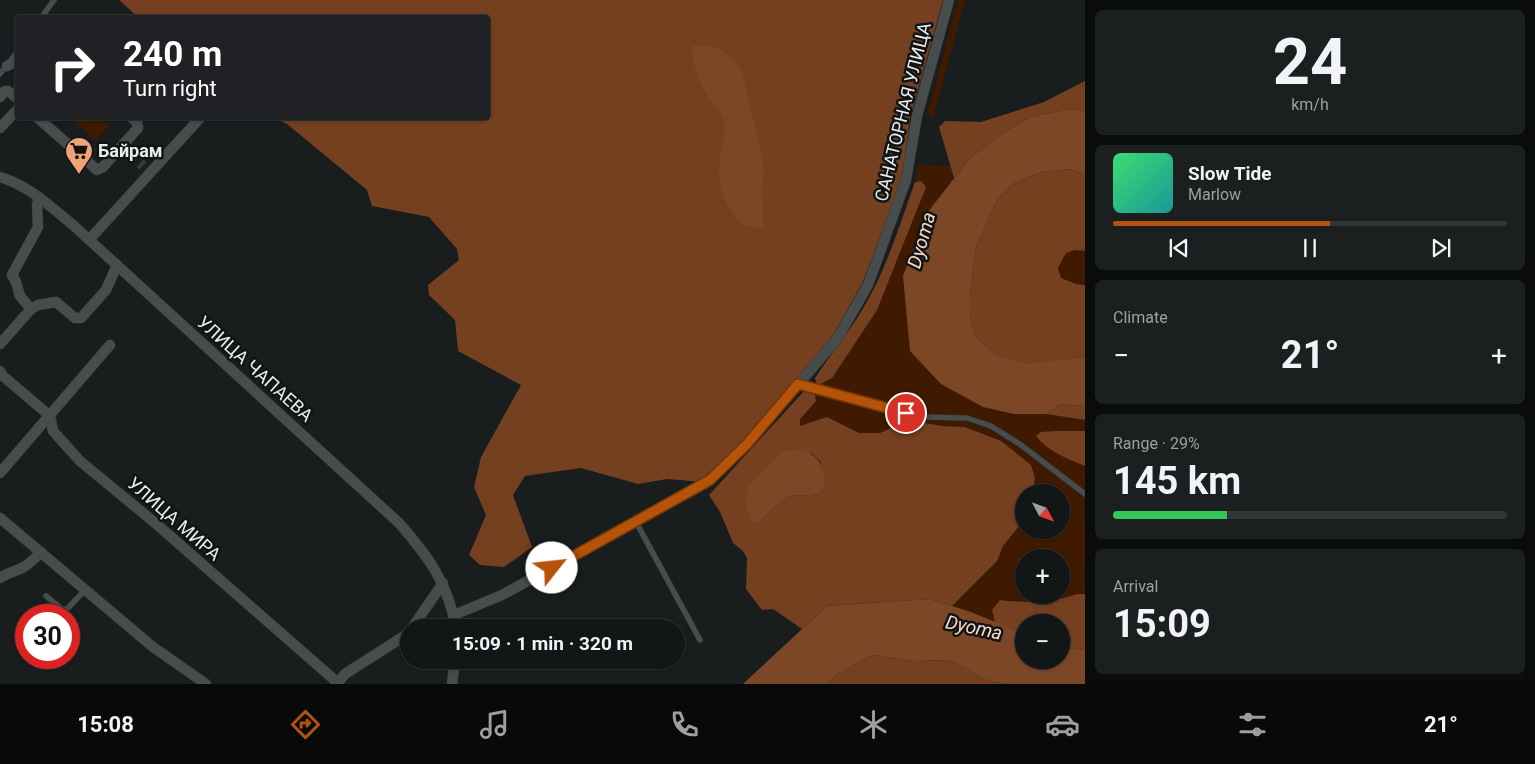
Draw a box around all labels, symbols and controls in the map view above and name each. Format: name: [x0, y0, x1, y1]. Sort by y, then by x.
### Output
street label: САНАТОРНАЯ УЛИЦА: [870, 20, 935, 203]
text: 24: [1273, 24, 1347, 100]
text: 240 m: [123, 34, 222, 75]
icon: right: [40, 35, 105, 100]
text: Turn right: [123, 76, 217, 101]
text: km/h: [1291, 95, 1329, 114]
supermarket icon: Байрам: [64, 136, 94, 175]
place label: Байрам: [98, 140, 163, 161]
text: Slow Tide: [1188, 162, 1271, 185]
text: Marlow: [1188, 185, 1241, 204]
water label: Dyoma: [903, 209, 940, 271]
icon: previous: [1165, 234, 1193, 262]
icon: pause: [1296, 234, 1324, 262]
icon: next: [1427, 234, 1455, 262]
text: Climate: [1113, 308, 1168, 327]
street label: УЛИЦА ЧАПАЕВА: [193, 311, 318, 426]
text: 21°: [1281, 333, 1339, 377]
text: −: [1113, 339, 1129, 372]
text: +: [1491, 339, 1507, 372]
pin: [885, 392, 927, 434]
icon: arrive: [892, 399, 920, 427]
text: Range · 29%: [1113, 434, 1200, 453]
text: 145 km: [1113, 459, 1241, 503]
street label: УЛИЦА МИРА: [124, 473, 225, 565]
north arrow: [1015, 484, 1070, 539]
map controls: [1015, 484, 1070, 669]
position arrow: [525, 541, 577, 593]
button: +: [1015, 549, 1070, 604]
text: Arrival: [1113, 577, 1158, 596]
text: 15:09: [1113, 602, 1211, 646]
speed limit sign: 30: [15, 604, 80, 669]
water label: Dyoma: [943, 610, 1004, 645]
button: −: [1015, 614, 1070, 669]
text: 15:09 · 1 min · 320 m: [452, 632, 633, 655]
icon: directions: [288, 707, 323, 742]
icon: music: [477, 707, 512, 742]
icon: phone: [667, 707, 702, 742]
icon: climate: [856, 707, 891, 742]
icon: car: [1045, 707, 1080, 742]
icon: filters: [1235, 707, 1270, 742]
text: 15:08: [77, 712, 134, 737]
text: 21°: [1424, 712, 1458, 737]

